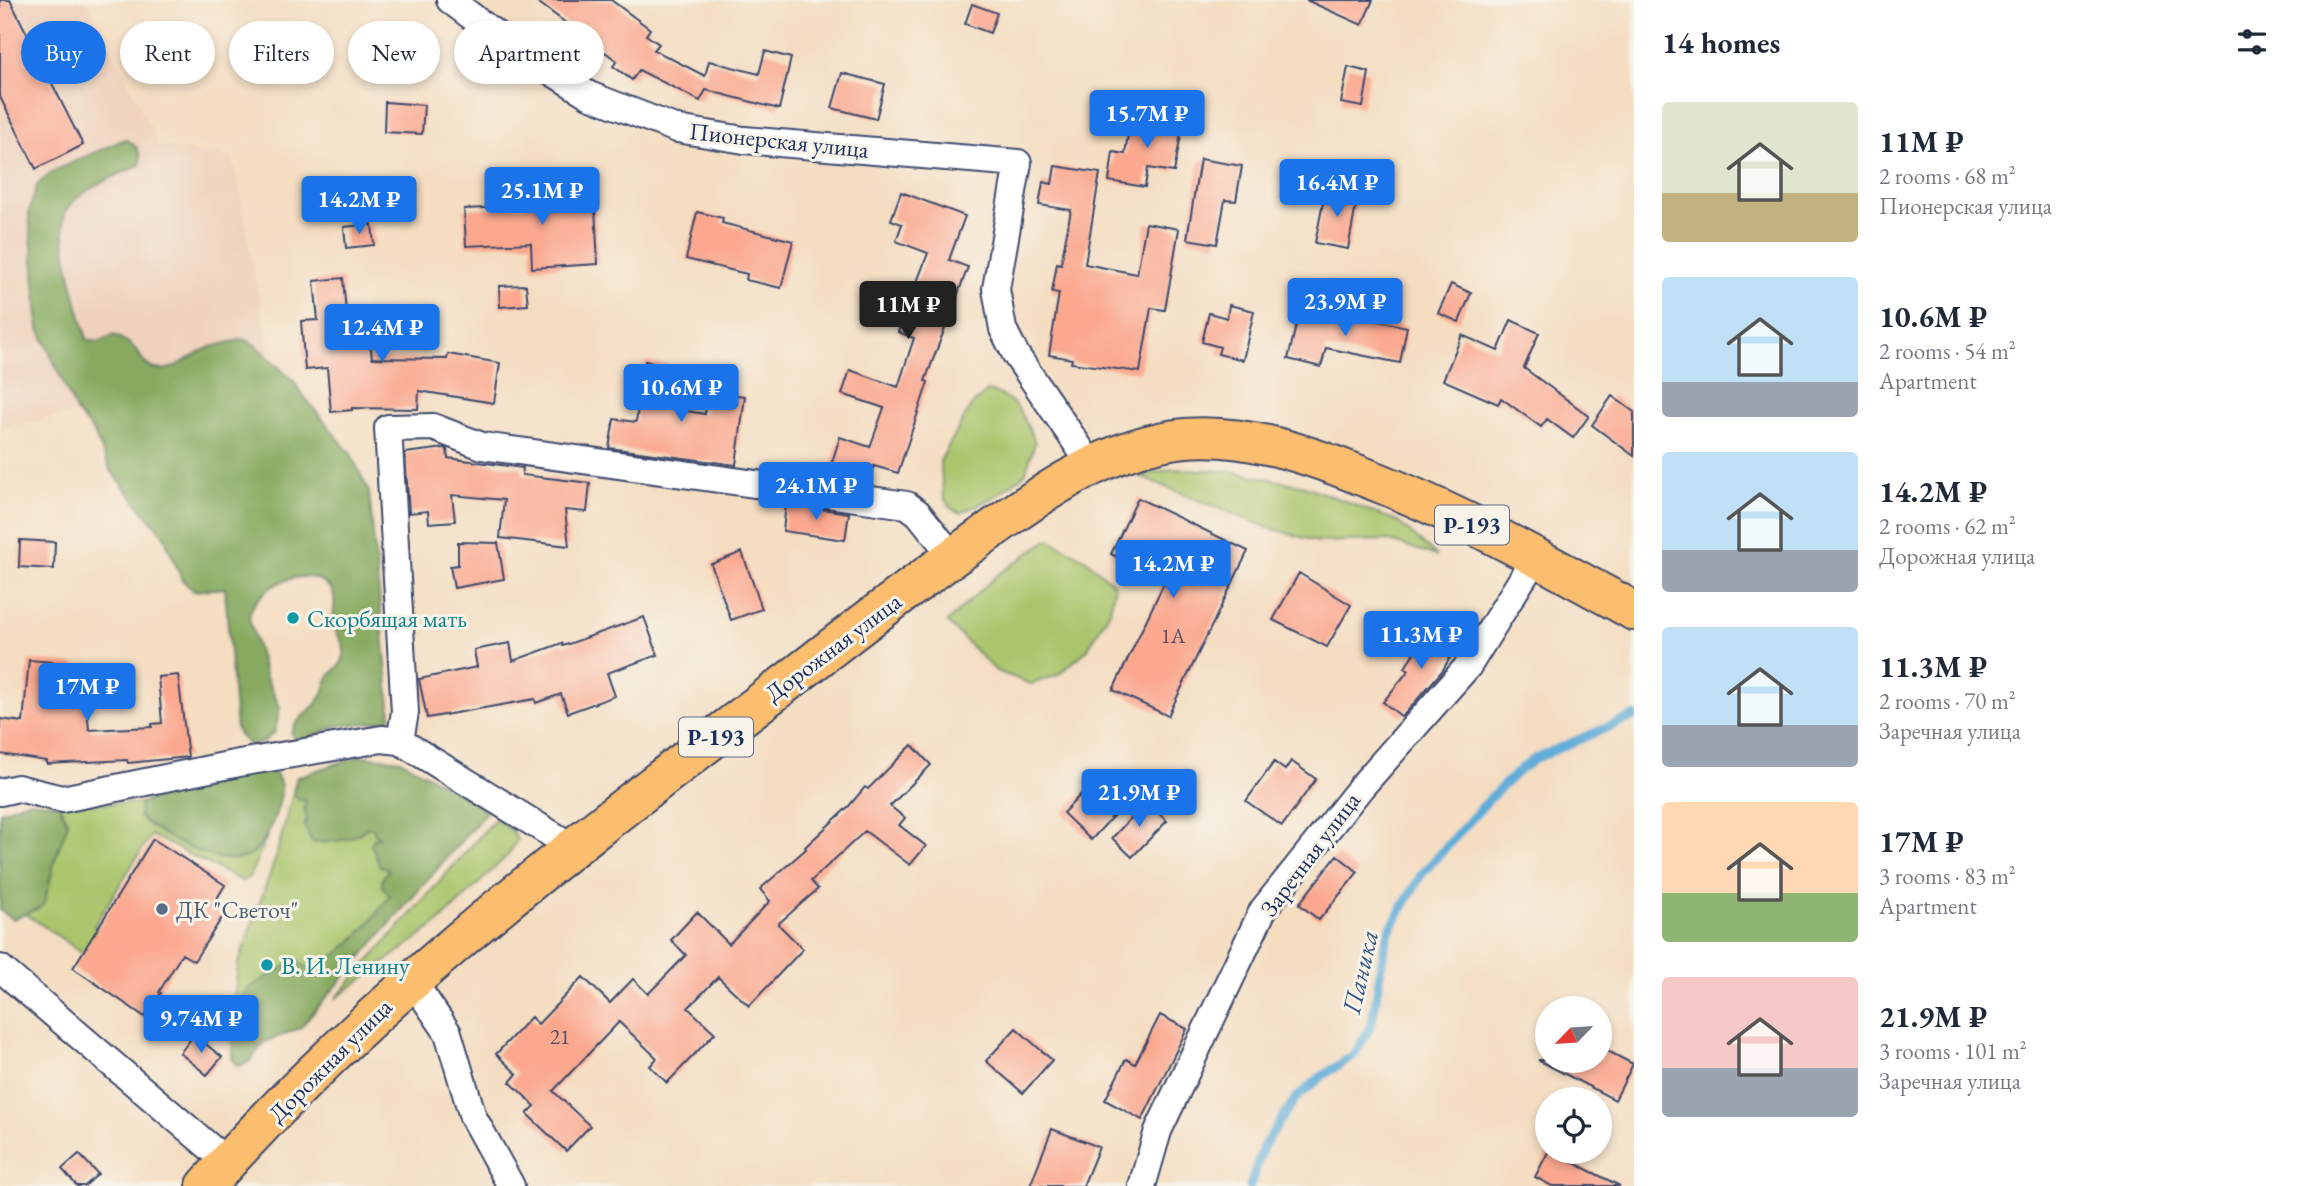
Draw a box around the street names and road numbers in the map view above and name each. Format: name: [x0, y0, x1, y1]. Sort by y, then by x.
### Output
street label: Пионерская улица: [688, 115, 871, 165]
road number: Р-193: [1435, 505, 1509, 544]
street label: Дорожная улица: [759, 585, 908, 708]
road number: Р-193: [679, 718, 753, 757]
street label: Заречная улица: [1253, 785, 1367, 922]
street label: Дорожная улица: [261, 991, 399, 1129]

